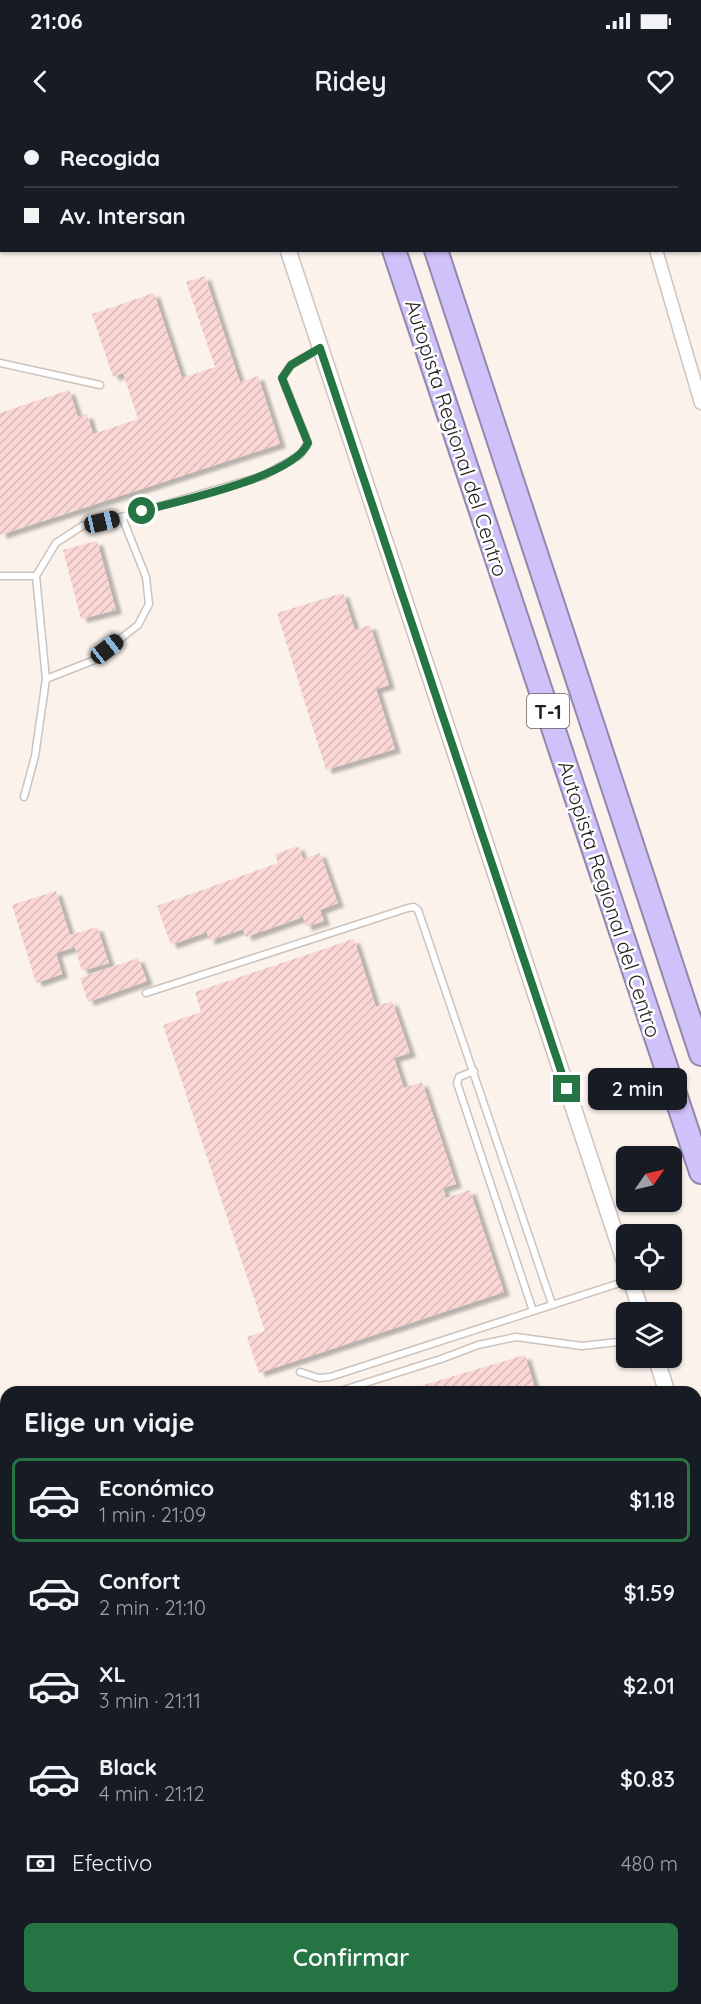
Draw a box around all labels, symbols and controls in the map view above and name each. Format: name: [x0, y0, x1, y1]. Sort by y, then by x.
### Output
text: 21:06: [30, 7, 83, 35]
text: Ridey: [314, 64, 387, 98]
icon: back: [24, 65, 57, 98]
icon: heart: [644, 65, 677, 98]
text: Recogida: [60, 144, 160, 172]
text: Av. Intersan: [60, 202, 186, 230]
street label: Autopista Regional del Centro: [400, 296, 514, 580]
route start: [128, 497, 155, 524]
car: [82, 509, 122, 535]
car: [87, 631, 127, 667]
road number: T-1: [527, 694, 569, 728]
street label: Autopista Regional del Centro: [553, 757, 667, 1041]
callout: 2 min: [588, 1068, 687, 1110]
route end: [553, 1075, 580, 1102]
text: 2 min: [612, 1076, 663, 1101]
north arrow: [616, 1146, 682, 1212]
map controls: [616, 1146, 682, 1368]
button: locate: [616, 1224, 682, 1290]
button: layers: [616, 1302, 682, 1368]
text: Elige un viaje: [24, 1405, 195, 1439]
icon: car: [27, 1473, 81, 1527]
text: Económico: [99, 1474, 214, 1502]
text: $1.18: [629, 1486, 675, 1514]
text: 1 min · 21:09: [99, 1502, 206, 1527]
icon: car: [27, 1566, 81, 1620]
text: Confort: [99, 1567, 181, 1595]
text: $1.59: [624, 1579, 675, 1607]
text: 2 min · 21:10: [99, 1595, 206, 1620]
icon: car: [27, 1659, 81, 1713]
text: XL: [99, 1660, 126, 1688]
text: $2.01: [623, 1672, 675, 1700]
text: 3 min · 21:11: [99, 1688, 201, 1713]
icon: car: [27, 1752, 81, 1806]
text: Black: [99, 1753, 157, 1781]
text: $0.83: [620, 1765, 675, 1793]
text: 4 min · 21:12: [99, 1781, 205, 1806]
icon: cash: [24, 1847, 57, 1880]
text: Efectivo: [72, 1849, 152, 1877]
text: 480 m: [621, 1851, 678, 1876]
button: Confirmar: [24, 1923, 678, 1992]

